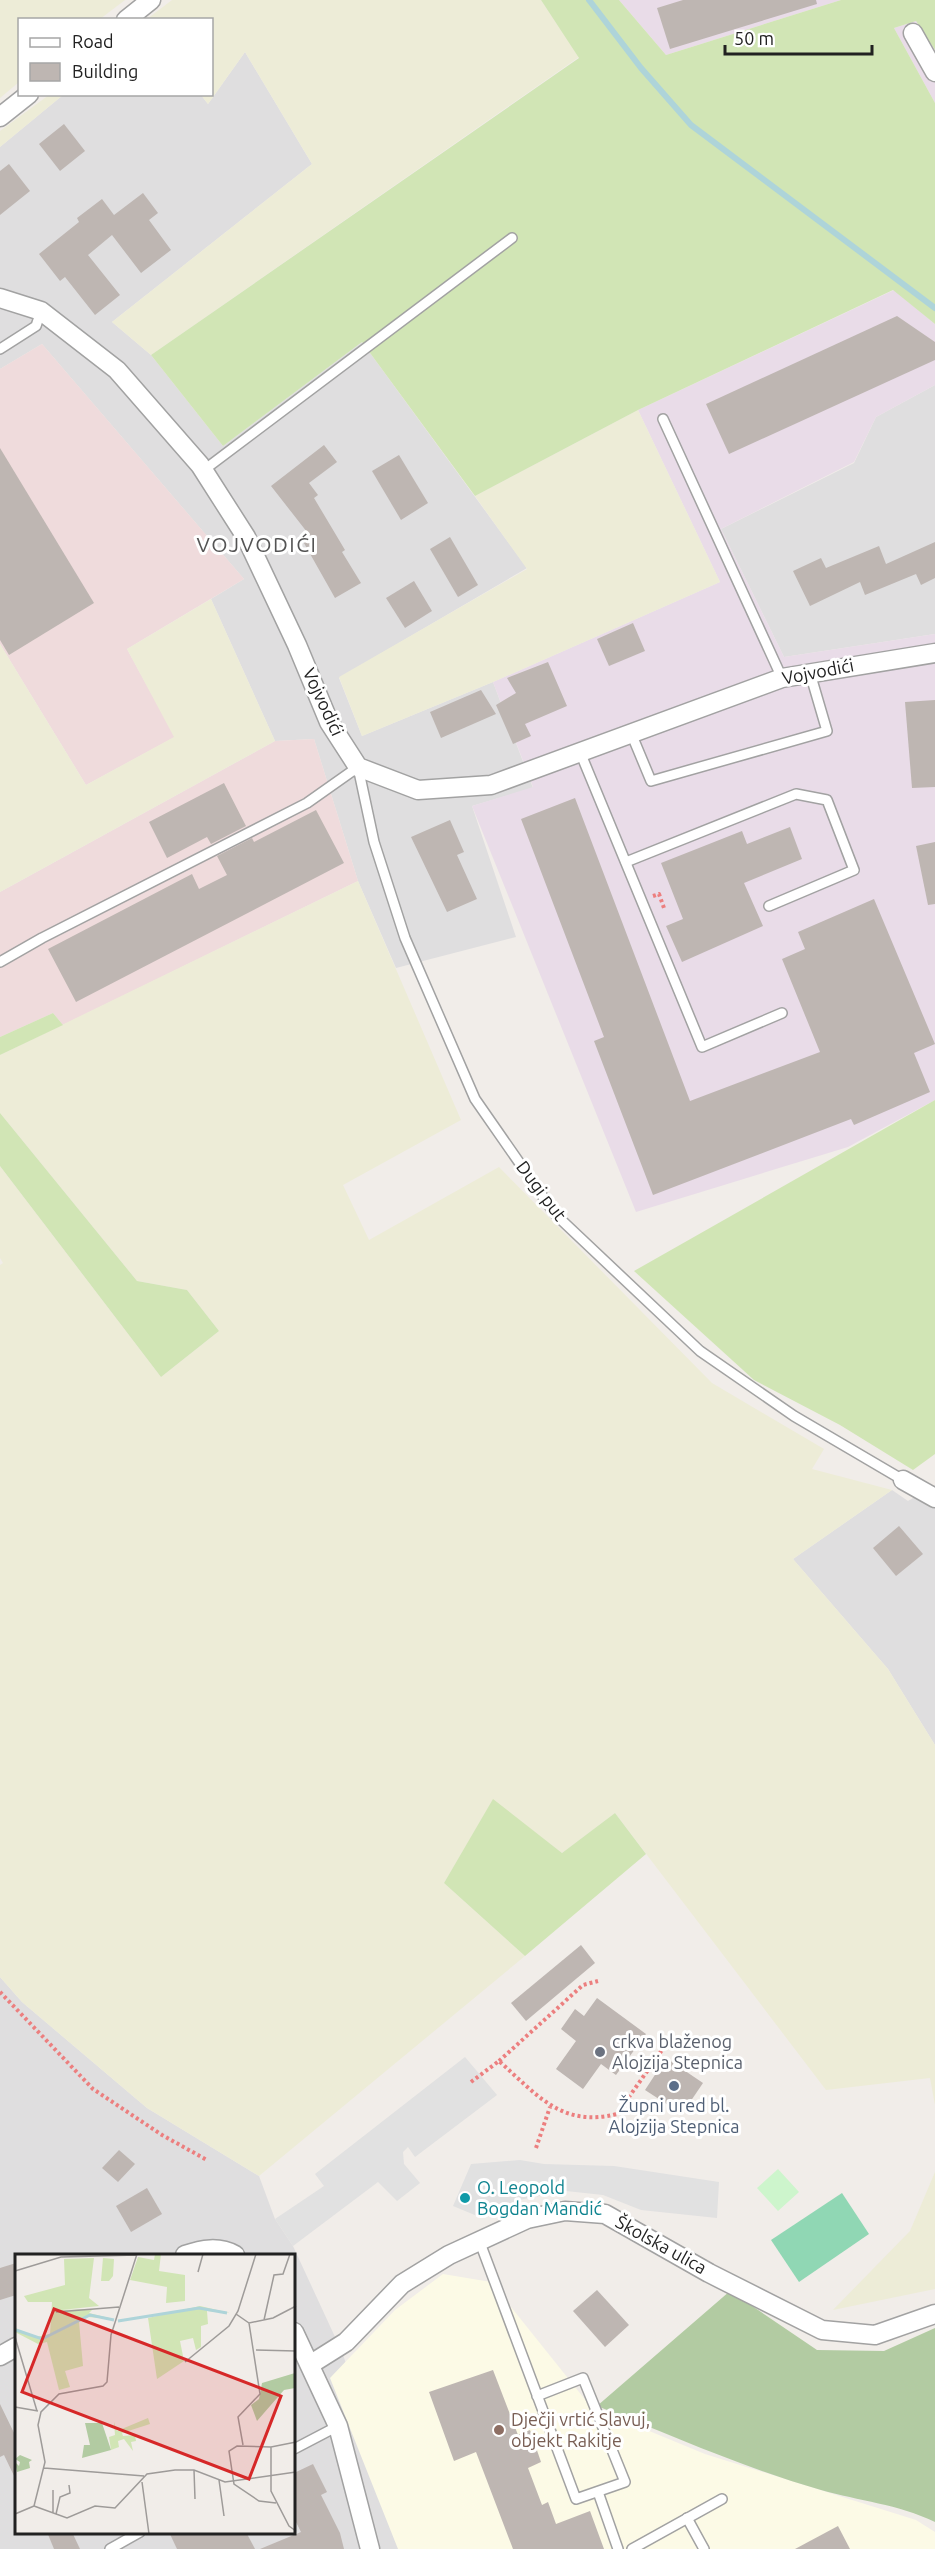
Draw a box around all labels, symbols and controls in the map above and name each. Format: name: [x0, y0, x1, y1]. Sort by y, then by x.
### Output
legend: [18, 18, 213, 96]
scale bar: [725, 18, 872, 56]
text: 50 m: [734, 28, 774, 48]
text: Road: [72, 31, 114, 51]
text: Building: [72, 61, 138, 81]
district label: VOJVODIĆI: [197, 532, 317, 556]
street label: Vojvodići: [780, 654, 855, 688]
street label: Vojvodići: [300, 664, 348, 739]
street label: Dugi put: [513, 1157, 571, 1224]
place label: crkva blaženog Alojzija Stepnica: [612, 2031, 743, 2072]
marker: crkva blaženog Alojzija Stepnica: [593, 2045, 607, 2059]
marker: Župni ured bl. Alojzija Stepnica: [667, 2079, 681, 2093]
place label: Župni ured bl. Alojzija Stepnica: [609, 2094, 739, 2136]
place label: O. Leopold Bogdan Mandić: [477, 2177, 602, 2218]
marker: O. Leopold Bogdan Mandić: [458, 2191, 472, 2205]
street label: Školska ulica: [613, 2210, 711, 2277]
inset map: [15, 2254, 296, 2534]
place label: Dječji vrtić Slavuj, objekt Rakitje: [511, 2409, 650, 2450]
marker: Dječji vrtić Slavuj, objekt Rakitje: [492, 2423, 506, 2437]

